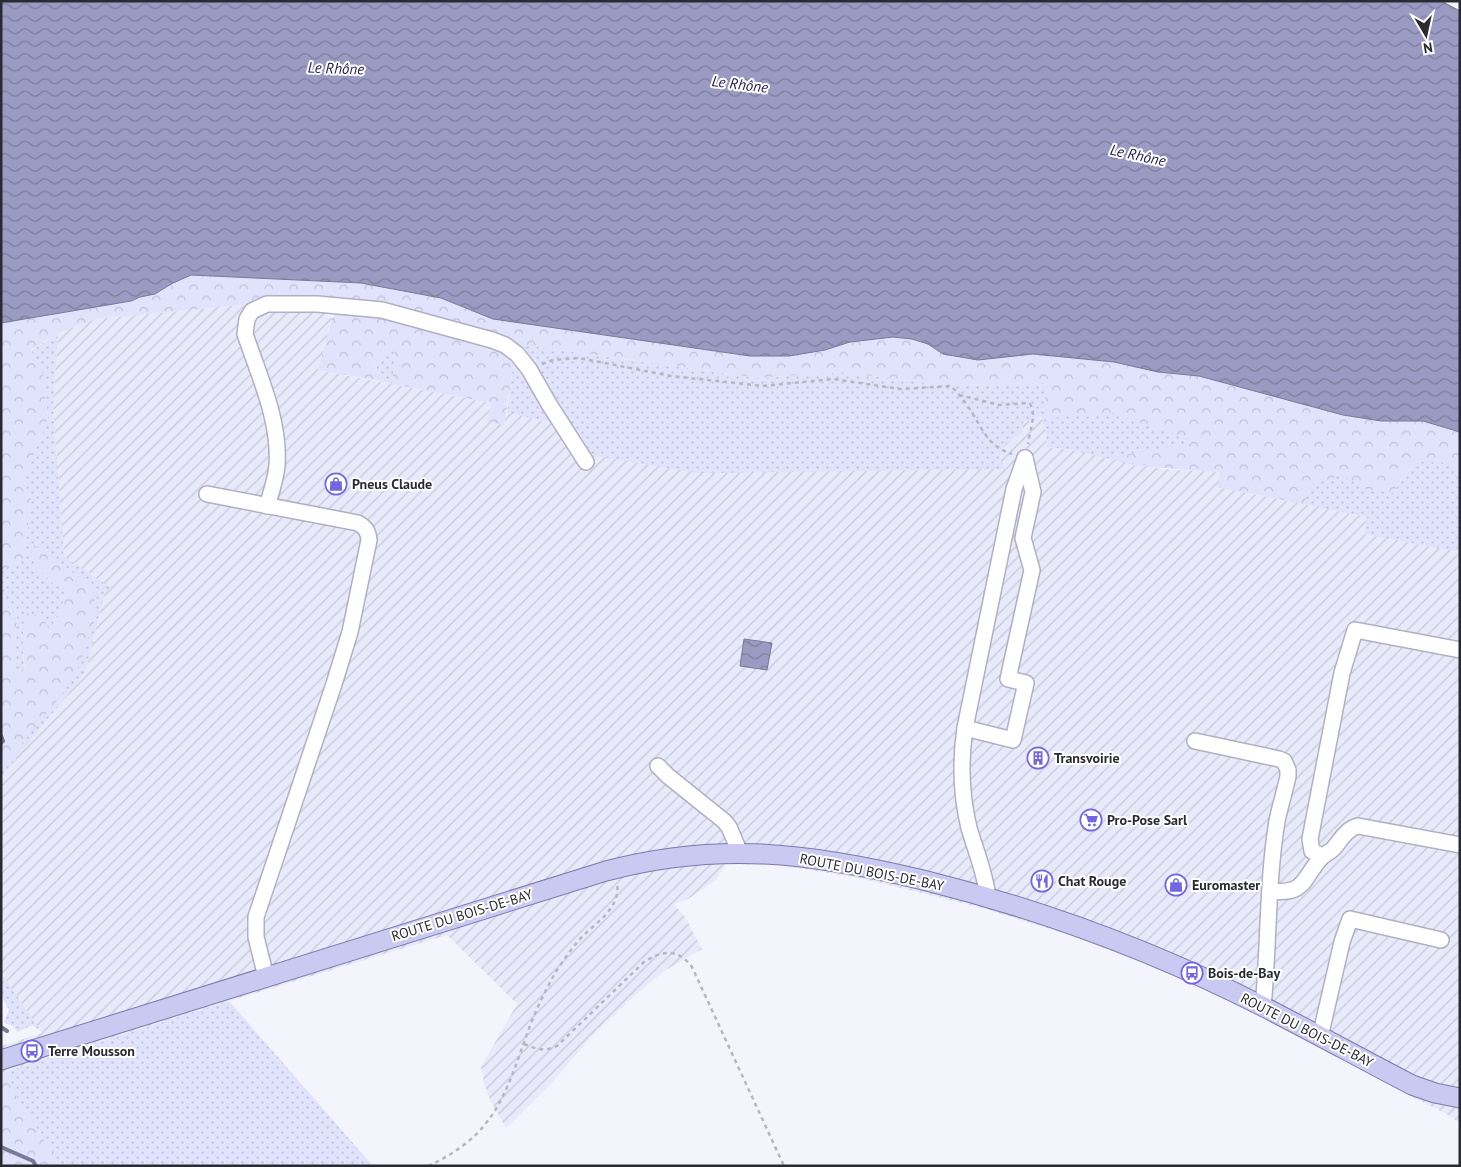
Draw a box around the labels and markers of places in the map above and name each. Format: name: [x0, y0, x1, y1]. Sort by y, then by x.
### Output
shop icon: Pneus Claude: [324, 472, 348, 496]
place label: Pneus Claude: [352, 475, 432, 493]
building icon: Transvoirie: [1026, 746, 1050, 770]
place label: Transvoirie: [1054, 749, 1120, 767]
supermarket icon: Pro-Pose Sarl: [1079, 808, 1103, 832]
place label: Pro-Pose Sarl: [1107, 811, 1188, 829]
restaurant icon: Chat Rouge: [1030, 869, 1054, 893]
place label: Chat Rouge: [1058, 872, 1126, 890]
shop icon: Euromaster: [1164, 873, 1188, 897]
place label: Euromaster: [1192, 876, 1260, 894]
bus stop icon: Bois-de-Bay: [1180, 961, 1204, 985]
place label: Bois-de-Bay: [1208, 964, 1280, 982]
bus stop icon: Terre Mousson: [20, 1039, 44, 1063]
place label: Terre Mousson: [48, 1042, 135, 1060]

